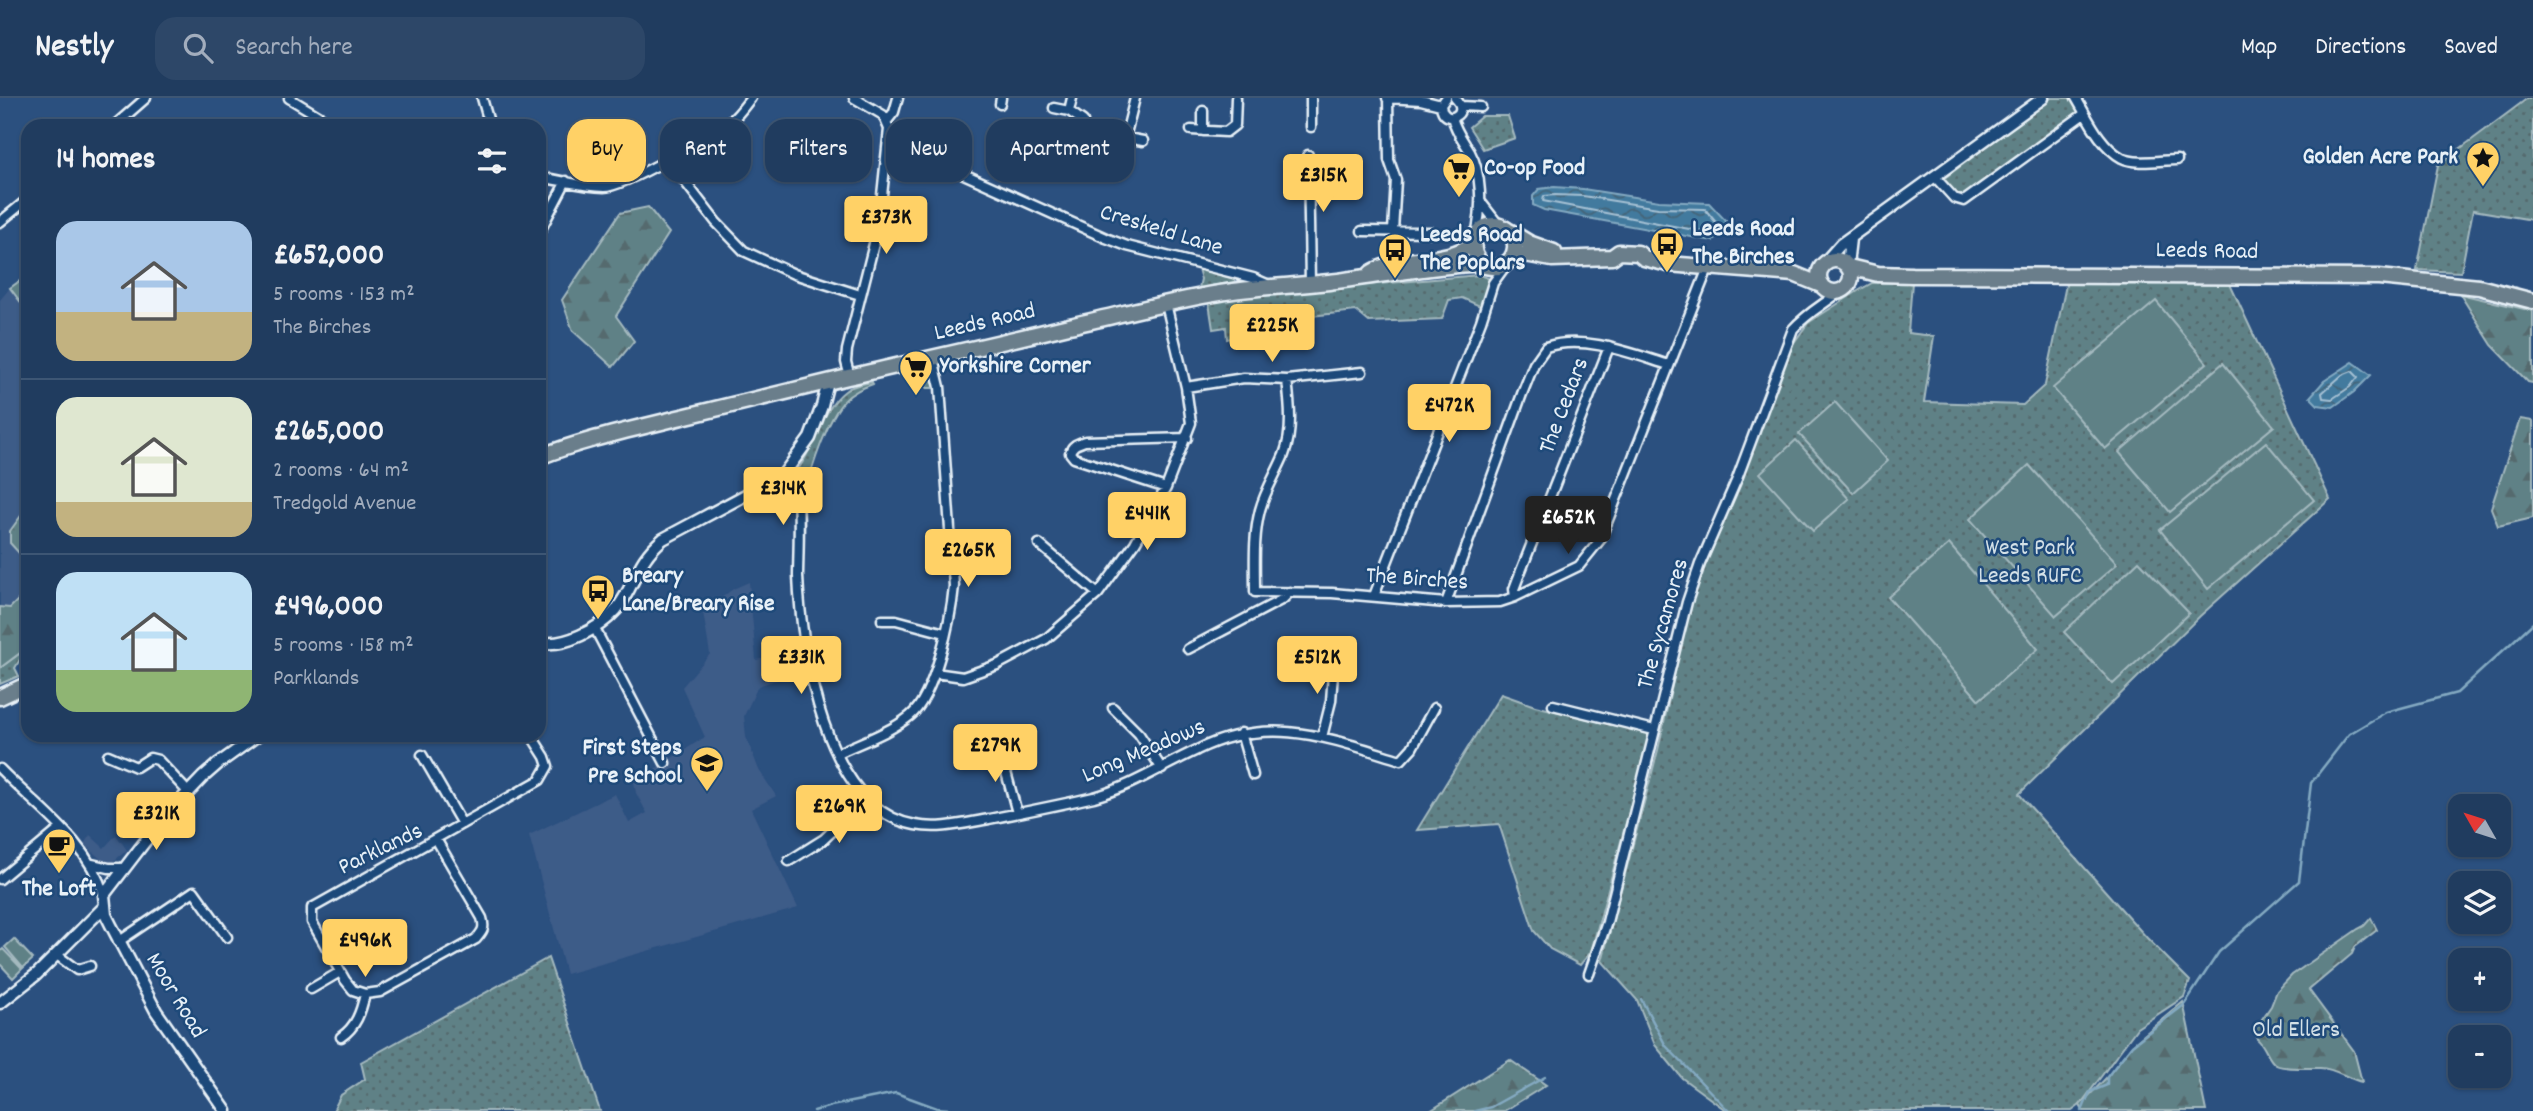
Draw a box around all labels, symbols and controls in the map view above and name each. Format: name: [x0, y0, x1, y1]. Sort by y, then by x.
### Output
search box: [155, 17, 645, 80]
text: Nestly: [35, 25, 113, 72]
icon: search: [179, 29, 217, 67]
text: Search here: [235, 30, 353, 67]
text: Map: [2241, 31, 2277, 65]
text: Directions: [2315, 31, 2406, 65]
text: Saved: [2444, 31, 2498, 65]
chip: Buy: [567, 119, 646, 182]
chip: Rent: [660, 119, 751, 182]
chip: Filters: [765, 119, 872, 182]
chip: New: [886, 119, 972, 182]
chip: Apartment: [986, 119, 1134, 182]
place icon: Golden Acre Park: [2464, 139, 2502, 188]
text: 14 homes: [56, 140, 155, 183]
place label: Golden Acre Park: [2302, 141, 2458, 175]
icon: filters: [473, 142, 511, 180]
supermarket icon: Co-op Food: [1440, 150, 1478, 199]
place label: Co-op Food: [1484, 152, 1585, 186]
pin: £315K: [1274, 155, 1372, 214]
text: £315K: [1299, 160, 1347, 193]
street label: Creskeld Lane: [1095, 196, 1227, 266]
pin: £373K: [837, 197, 935, 256]
text: £373K: [860, 202, 912, 235]
place label: Leeds Road The Birches: [1692, 213, 1795, 275]
place label: Leeds Road The Poplars: [1420, 219, 1525, 281]
bus stop icon: Leeds Road The Birches: [1648, 225, 1686, 274]
bus stop icon: Leeds Road The Poplars: [1376, 231, 1414, 280]
street label: Leeds Road: [2155, 234, 2259, 270]
text: £652,000: [273, 236, 384, 279]
icon: home: [112, 249, 196, 333]
text: 5 rooms · 153 m²: [273, 279, 415, 312]
street label: Leeds Road: [931, 295, 1039, 351]
pin: £225K: [1223, 304, 1321, 364]
text: £225K: [1246, 310, 1298, 343]
text: The Birches: [273, 312, 371, 345]
supermarket icon: Yorkshire Corner: [897, 348, 935, 397]
place label: Yorkshire Corner: [939, 350, 1092, 384]
street label: The Cedars: [1531, 353, 1599, 459]
pin: £472K: [1400, 384, 1498, 444]
text: £472K: [1424, 390, 1474, 423]
text: £265,000: [273, 412, 384, 455]
icon: home: [112, 425, 196, 509]
text: 2 rooms · 64 m²: [273, 455, 409, 488]
pin: £314K: [734, 468, 832, 527]
text: £314K: [760, 473, 806, 506]
text: Tredgold Avenue: [273, 488, 416, 521]
pin: £441K: [1098, 492, 1196, 552]
pin: £652K: [1519, 496, 1617, 556]
text: £441K: [1124, 498, 1170, 531]
text: £652K: [1541, 502, 1595, 535]
pin: £265K: [919, 530, 1017, 589]
park label: West Park Leeds RUFC: [1978, 532, 2082, 594]
text: £265K: [941, 535, 995, 568]
street label: The Sycamores: [1629, 555, 1699, 693]
street label: The Birches: [1365, 559, 1469, 601]
place label: Breary Lane/Breary Rise: [622, 560, 775, 622]
bus stop icon: Breary Lane/Breary Rise: [579, 572, 617, 621]
text: £496,000: [273, 587, 384, 630]
icon: home: [112, 600, 196, 684]
text: 5 rooms · 158 m²: [273, 630, 414, 663]
pin: £331K: [752, 636, 850, 696]
pin: £512K: [1268, 636, 1366, 696]
text: £331K: [777, 642, 825, 675]
text: £512K: [1293, 642, 1341, 675]
text: Parklands: [273, 663, 360, 696]
street label: Long Meadows: [1077, 711, 1211, 793]
pin: £279K: [946, 724, 1044, 784]
text: £279K: [969, 730, 1021, 763]
place label: First Steps Pre School: [582, 732, 682, 794]
school or university icon: First Steps Pre School: [688, 744, 726, 793]
pin: £269K: [790, 786, 888, 845]
text: £269K: [812, 791, 866, 824]
pin: £321K: [107, 792, 205, 852]
north arrow: [2448, 794, 2511, 858]
map controls: [2448, 794, 2511, 1088]
text: £321K: [132, 798, 180, 831]
street label: Parklands: [333, 815, 429, 885]
cafe icon: The Loft: [40, 826, 78, 875]
button: layers: [2448, 871, 2511, 934]
place label: The Loft: [22, 873, 96, 907]
pin: £496K: [316, 920, 414, 979]
text: £496K: [338, 925, 392, 958]
street label: Moor Road: [136, 947, 214, 1045]
button: +: [2448, 948, 2511, 1011]
park label: Old Ellers: [2252, 1014, 2340, 1048]
button: −: [2448, 1025, 2511, 1088]

